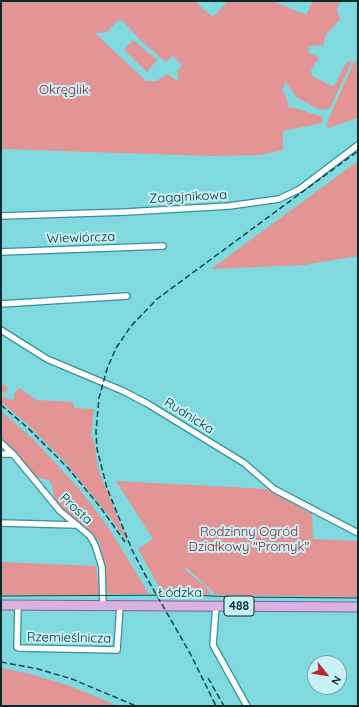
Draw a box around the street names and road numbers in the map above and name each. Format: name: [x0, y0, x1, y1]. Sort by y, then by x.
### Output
street label: Zagajnikowa: [149, 187, 227, 207]
street label: Wiewiórcza: [46, 229, 116, 247]
street label: Rudnicka: [161, 395, 217, 437]
street label: Prosta: [57, 490, 95, 528]
street label: Łódzka: [158, 585, 202, 601]
road number: 488: [224, 596, 254, 616]
street label: Rzemieślnicza: [27, 629, 111, 647]

